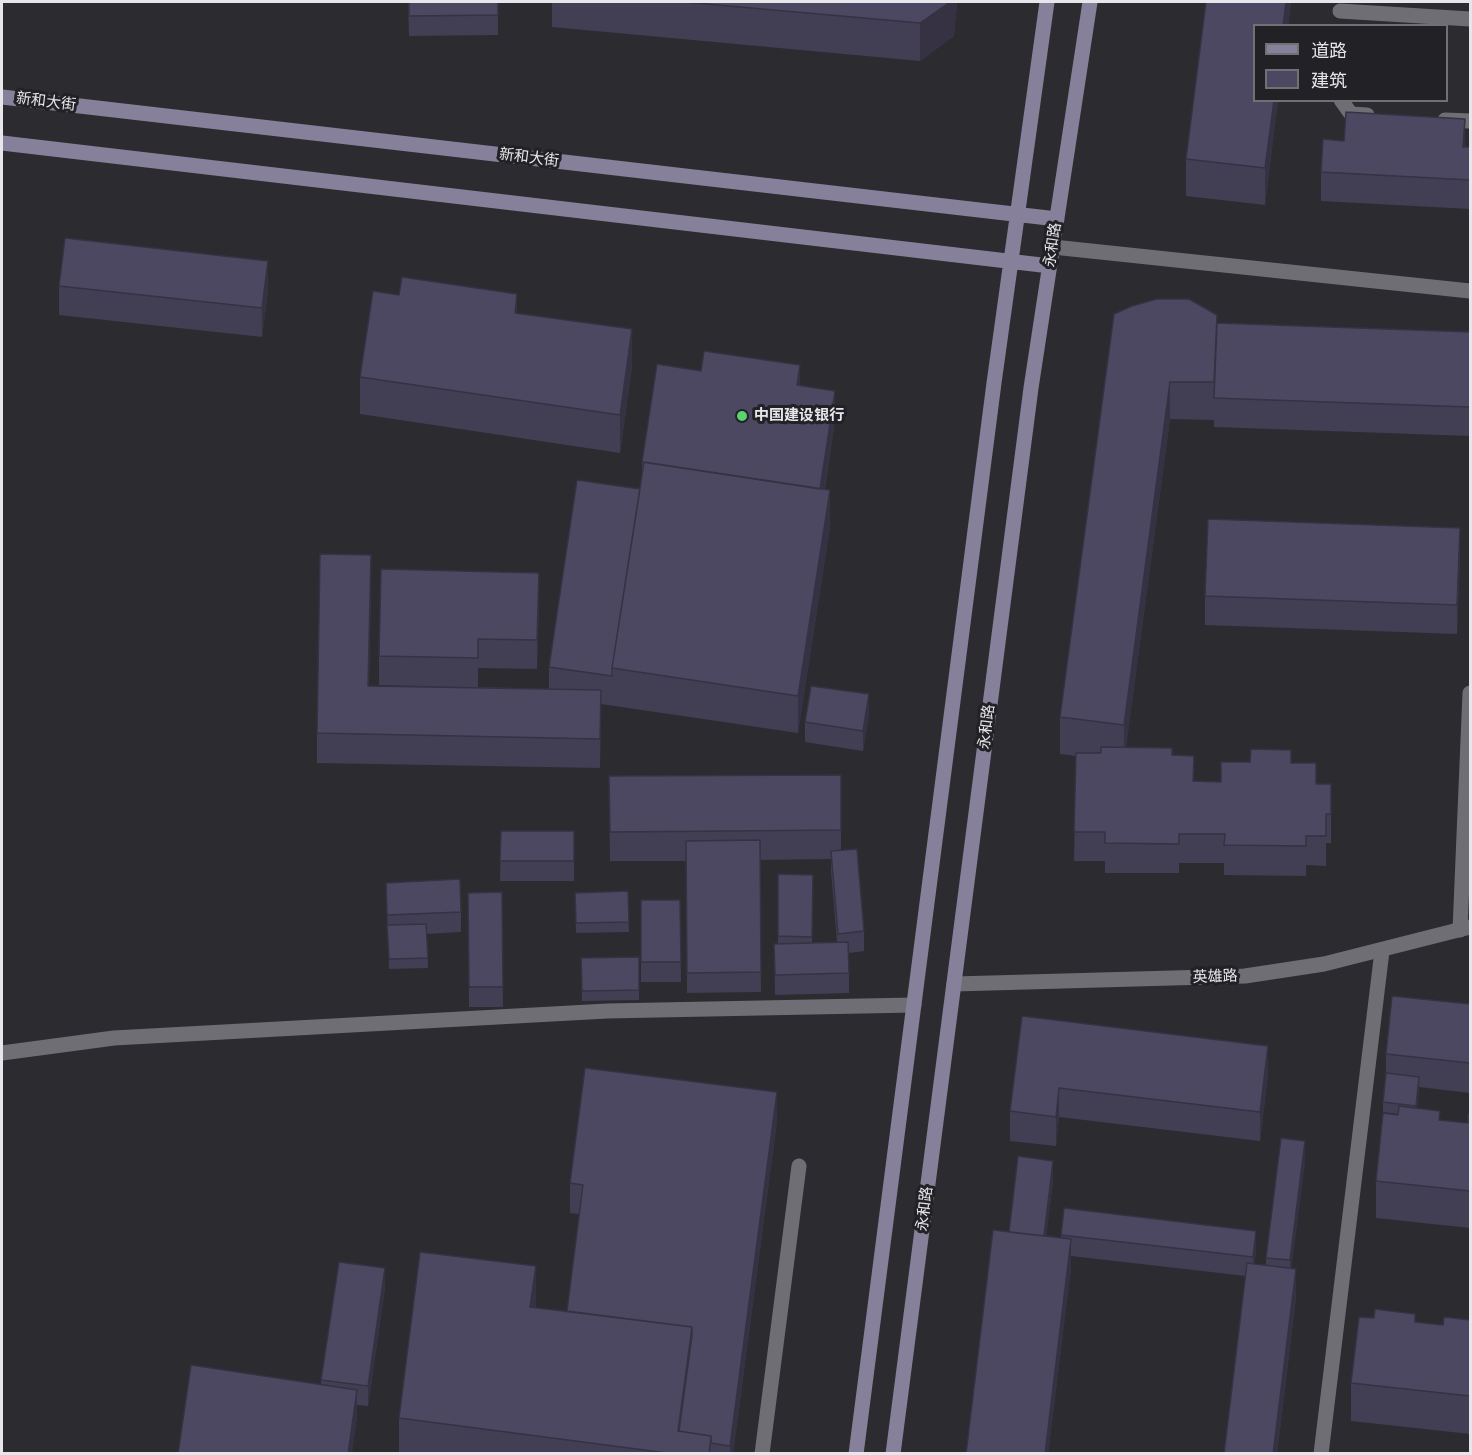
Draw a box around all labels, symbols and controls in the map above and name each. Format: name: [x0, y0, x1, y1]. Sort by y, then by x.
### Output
legend: [1253, 24, 1448, 102]
text: 道路: [1311, 40, 1347, 62]
text: 建筑: [1311, 70, 1347, 92]
street label: 新和大街: [15, 89, 77, 115]
street label: 新和大街: [498, 145, 560, 171]
street label: 永和路: [1041, 221, 1065, 269]
place label: 中国建设银行: [754, 407, 844, 425]
marker: 中国建设银行: [735, 409, 749, 423]
street label: 永和路: [975, 704, 999, 750]
street label: 英雄路: [1192, 967, 1238, 987]
street label: 永和路: [913, 1186, 937, 1232]

